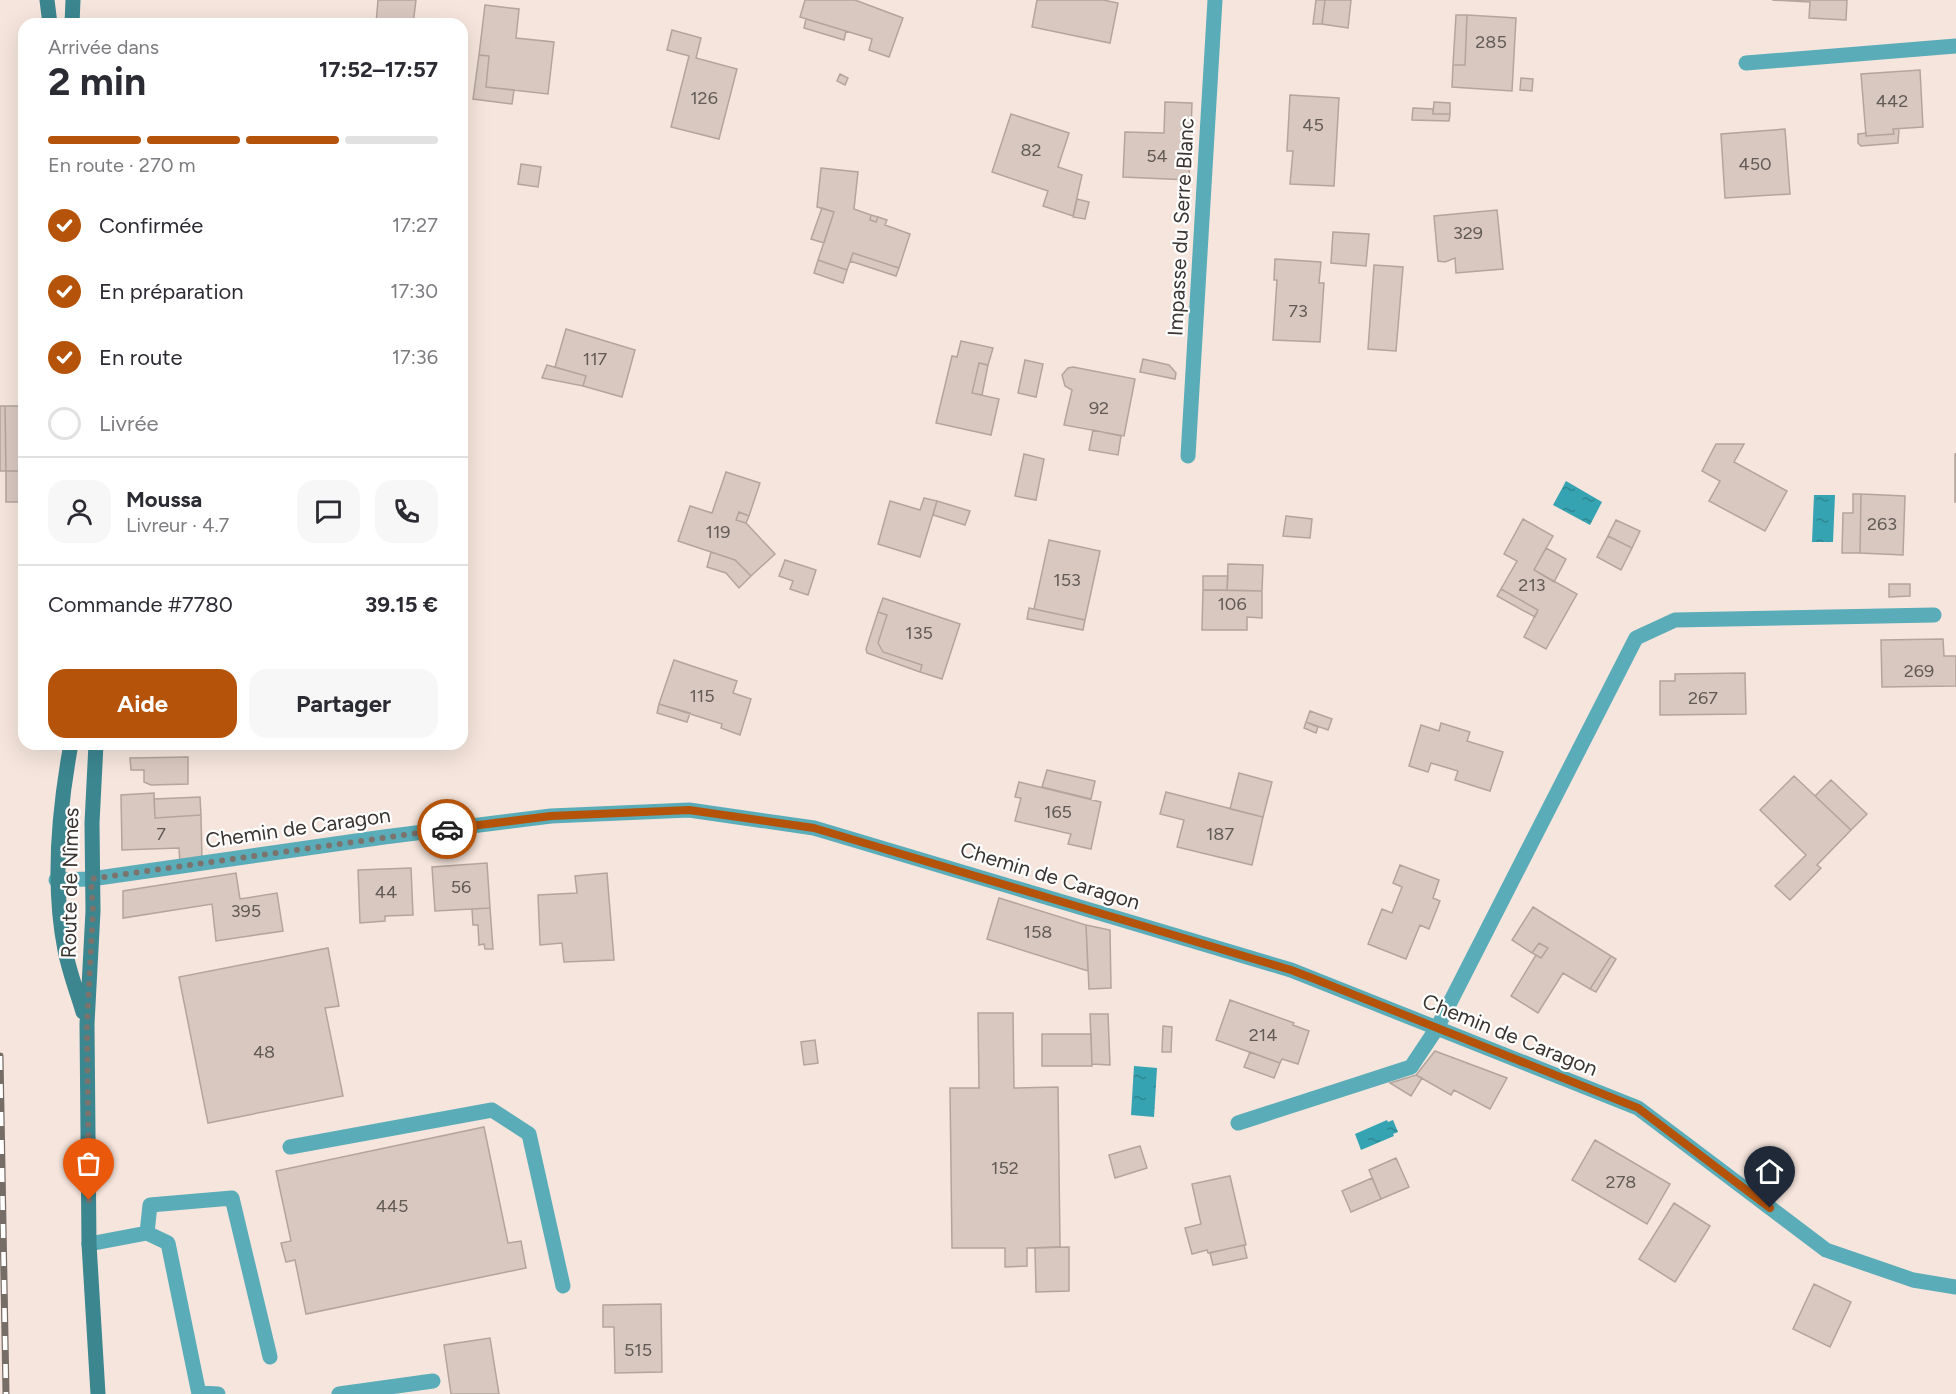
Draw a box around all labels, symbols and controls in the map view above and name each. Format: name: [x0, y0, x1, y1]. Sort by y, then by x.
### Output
house number: 285: [1475, 31, 1507, 53]
text: Arrivée dans: [48, 35, 159, 59]
text: 17:52–17:57: [319, 56, 438, 83]
text: 2 min: [48, 58, 146, 105]
house number: 126: [690, 87, 718, 109]
house number: 442: [1876, 90, 1908, 112]
house number: 45: [1302, 114, 1324, 136]
street label: Impasse du Serre Blanc: [1162, 117, 1199, 337]
house number: 82: [1020, 139, 1042, 161]
house number: 54: [1146, 145, 1168, 167]
text: En route · 270 m: [48, 153, 196, 177]
house number: 450: [1738, 153, 1772, 175]
icon: check: [48, 209, 81, 242]
text: Confirmée: [99, 212, 203, 239]
text: 17:27: [392, 213, 438, 237]
house number: 329: [1453, 222, 1483, 244]
icon: check: [48, 275, 81, 308]
text: En préparation: [99, 278, 244, 305]
text: 17:30: [390, 279, 438, 303]
house number: 73: [1288, 300, 1308, 322]
icon: check: [48, 341, 81, 374]
text: En route: [99, 344, 182, 371]
text: 17:36: [392, 345, 438, 369]
house number: 117: [583, 348, 608, 370]
house number: 92: [1089, 397, 1109, 419]
text: Livrée: [99, 410, 158, 437]
button: person: [48, 480, 111, 543]
button: chat: [297, 480, 360, 543]
button: phone: [375, 480, 438, 543]
text: Moussa: [126, 486, 202, 513]
text: Livreur · 4.7: [126, 513, 229, 537]
house number: 263: [1867, 513, 1897, 535]
house number: 119: [705, 521, 731, 543]
house number: 153: [1053, 569, 1081, 591]
house number: 213: [1518, 574, 1546, 596]
text: Commande #7780: [48, 591, 233, 618]
text: 39.15 €: [365, 591, 438, 618]
house number: 106: [1217, 593, 1247, 615]
house number: 135: [905, 622, 933, 644]
house number: 269: [1904, 660, 1934, 682]
button: Aide: [48, 669, 237, 738]
button: Partager: [249, 669, 438, 738]
house number: 115: [689, 685, 715, 707]
house number: 267: [1688, 687, 1718, 709]
courier: [417, 799, 477, 859]
house number: 165: [1044, 801, 1072, 823]
street label: Chemin de Caragon: [204, 802, 392, 853]
street label: Route de Nîmes: [56, 807, 83, 959]
icon: car: [431, 813, 464, 846]
house number: 7: [156, 823, 166, 845]
house number: 187: [1206, 823, 1234, 845]
street label: Chemin de Caragon: [957, 836, 1143, 915]
house number: 56: [451, 876, 471, 898]
house number: 44: [375, 881, 397, 903]
house number: 395: [231, 900, 261, 922]
house number: 158: [1024, 921, 1052, 943]
street label: Chemin de Caragon: [1419, 988, 1601, 1081]
house number: 214: [1249, 1024, 1277, 1046]
house number: 48: [253, 1041, 275, 1063]
pin: [63, 1138, 114, 1200]
pin: [1744, 1146, 1795, 1208]
icon: bag: [72, 1147, 105, 1180]
icon: home: [1753, 1155, 1786, 1188]
house number: 152: [991, 1157, 1019, 1179]
house number: 278: [1606, 1171, 1636, 1193]
house number: 445: [376, 1195, 408, 1217]
house number: 515: [624, 1339, 652, 1361]

